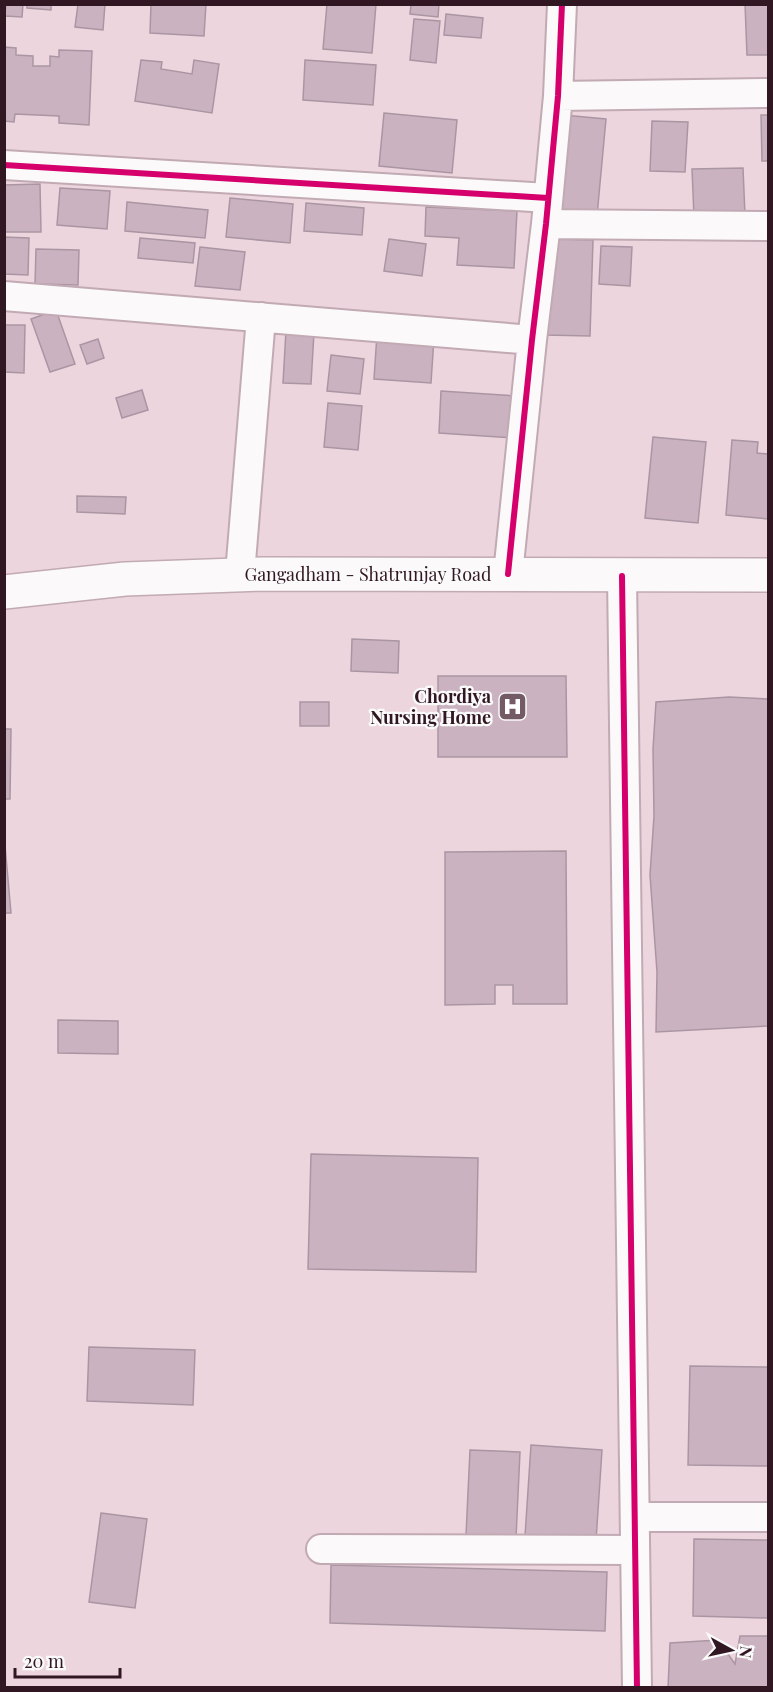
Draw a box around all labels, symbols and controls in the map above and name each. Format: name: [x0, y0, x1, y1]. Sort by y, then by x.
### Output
street label: Gangadham - Shatrunjay Road: [245, 562, 492, 586]
place label: Chordiya Nursing Home: [370, 684, 492, 729]
hospital icon: Chordiya Nursing Home: [496, 690, 528, 722]
north arrow: [701, 1620, 761, 1680]
scale bar: [15, 1641, 120, 1679]
text: N: [735, 1645, 758, 1660]
text: 20 m: [24, 1649, 64, 1673]

